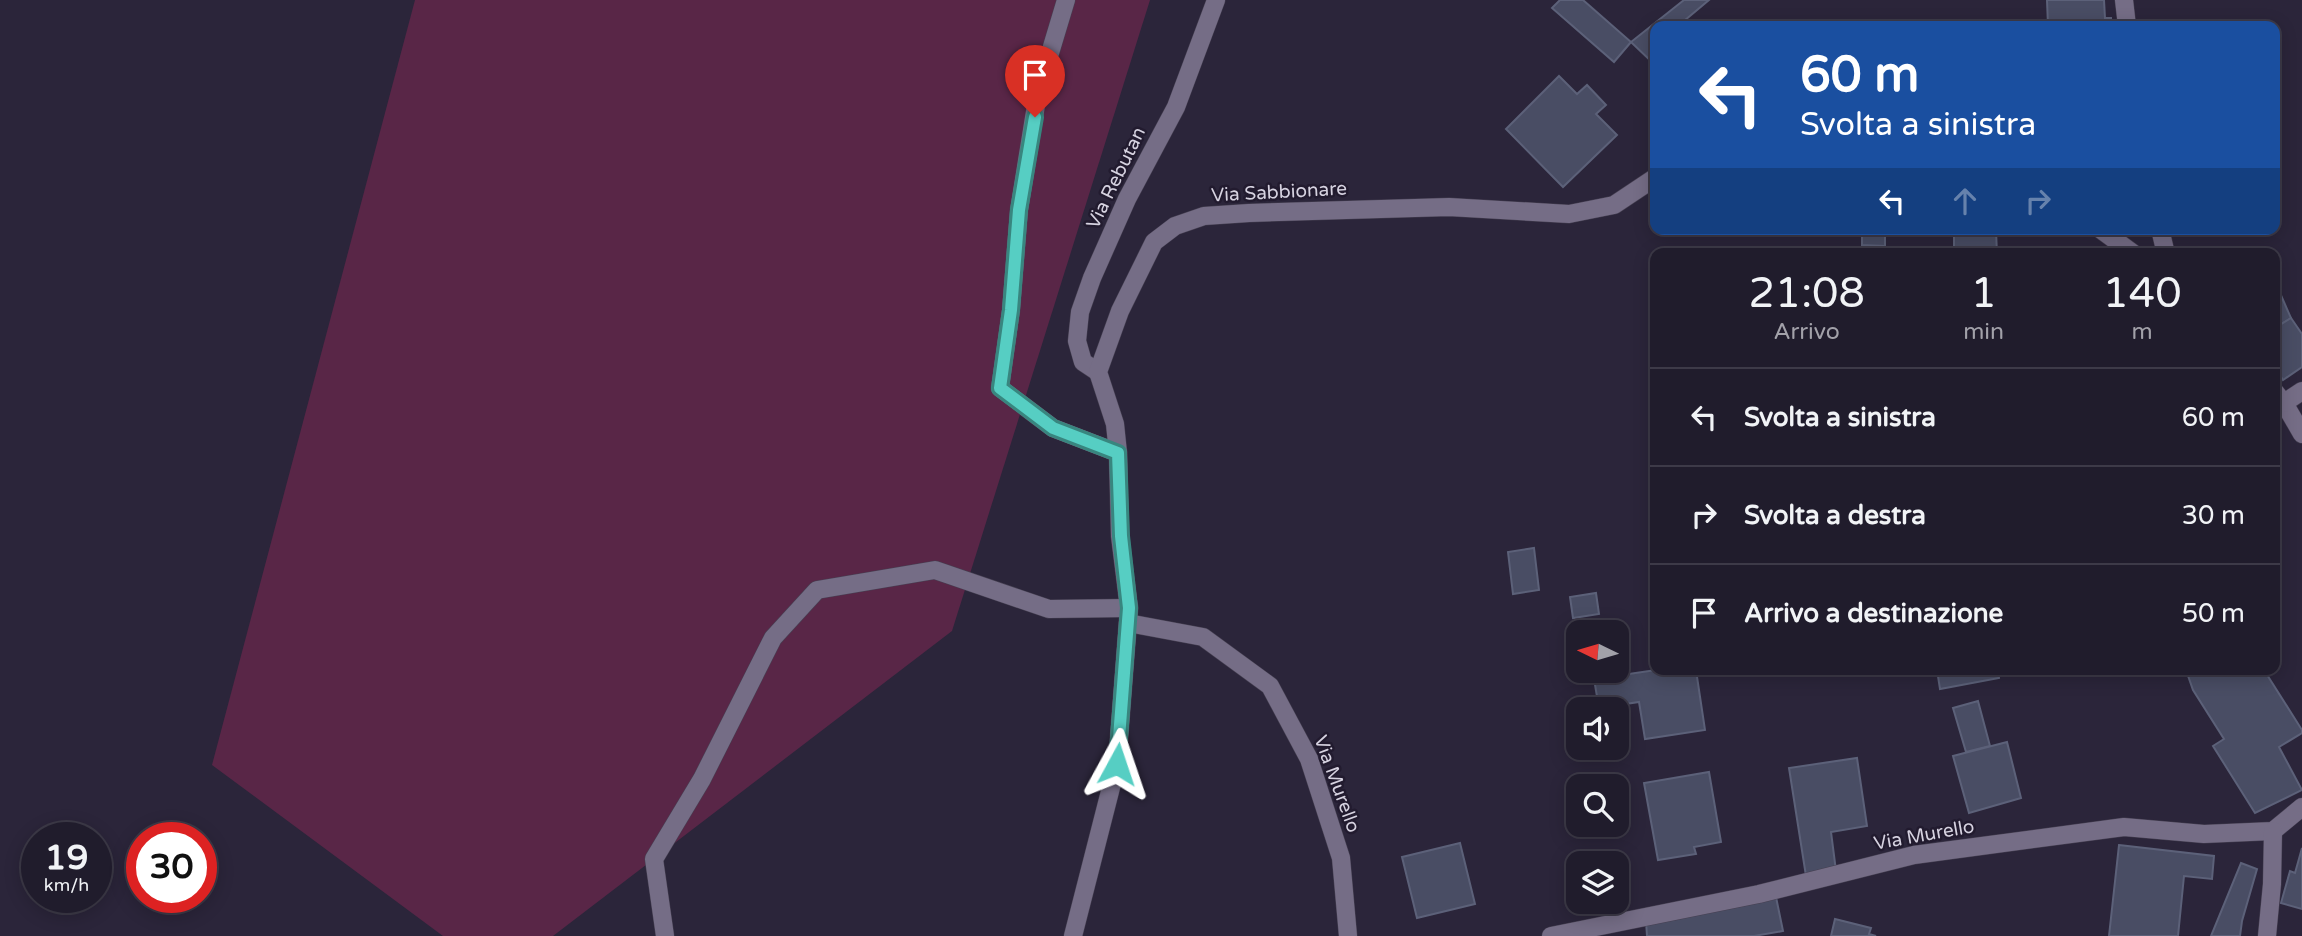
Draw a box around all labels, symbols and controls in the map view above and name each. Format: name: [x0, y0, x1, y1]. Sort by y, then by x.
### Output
pin: [1005, 45, 1065, 117]
text: 60 m: [1800, 46, 1919, 105]
icon: left: [1685, 49, 1776, 140]
icon: arrive: [1016, 56, 1054, 94]
text: Svolta a sinistra: [1800, 106, 2036, 144]
street label: Via Rebutan: [1082, 123, 1150, 233]
street label: Via Sabbionare: [1211, 177, 1347, 207]
icon: left: [1873, 182, 1911, 220]
icon: ahead: [1946, 182, 1984, 220]
icon: right: [2019, 182, 2057, 220]
text: 21:08: [1748, 268, 1865, 319]
text: 1: [1970, 268, 1997, 319]
text: 140: [2102, 268, 2182, 319]
text: Arrivo: [1773, 318, 1840, 346]
text: min: [1963, 318, 2004, 346]
text: m: [2131, 318, 2153, 346]
icon: left: [1685, 398, 1723, 436]
text: Svolta a sinistra: [1744, 402, 1936, 433]
text: 60 m: [2182, 402, 2245, 433]
icon: right: [1685, 496, 1723, 534]
text: Svolta a destra: [1744, 500, 1926, 531]
text: 30 m: [2182, 500, 2245, 531]
icon: arrive: [1685, 594, 1723, 632]
text: Arrivo a destinazione: [1744, 598, 2003, 629]
text: 50 m: [2182, 598, 2245, 629]
north arrow: [1566, 620, 1629, 682]
map controls: [1566, 620, 1629, 914]
button: sound: [1566, 697, 1629, 760]
position arrow: [1080, 727, 1154, 801]
street label: Via Murello: [1309, 732, 1365, 836]
button: search: [1566, 774, 1629, 837]
street label: Via Murello: [1872, 815, 1976, 855]
speed limit sign: 30: [126, 822, 217, 913]
text: 19: [45, 837, 88, 879]
button: layers: [1566, 851, 1629, 914]
text: km/h: [44, 874, 89, 896]

